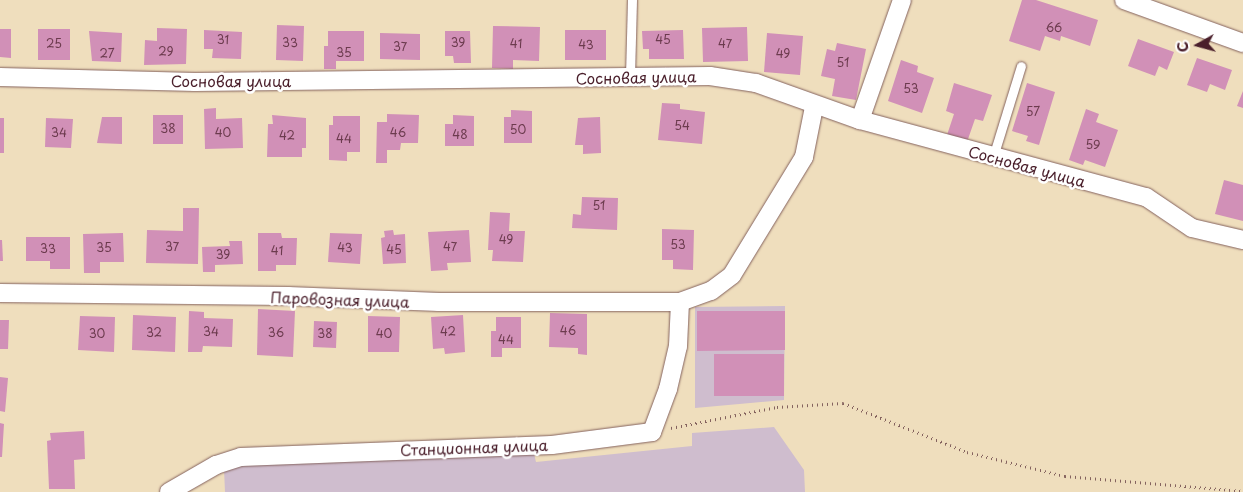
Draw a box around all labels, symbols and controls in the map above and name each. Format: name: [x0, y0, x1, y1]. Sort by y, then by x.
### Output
north arrow: [1173, 20, 1223, 70]
house number: 66: [1046, 21, 1062, 35]
house number: 31: [217, 33, 229, 47]
house number: 45: [655, 33, 671, 47]
house number: 33: [282, 36, 298, 50]
house number: 39: [451, 36, 465, 50]
house number: 25: [46, 37, 62, 51]
house number: 41: [510, 37, 522, 51]
house number: 47: [718, 37, 732, 51]
house number: 43: [578, 38, 594, 52]
house number: 37: [393, 40, 407, 54]
text: С: [1172, 40, 1194, 53]
house number: 29: [158, 45, 174, 59]
house number: 35: [336, 46, 352, 60]
house number: 27: [100, 47, 114, 61]
house number: 49: [776, 47, 790, 61]
house number: 51: [837, 56, 849, 70]
street label: Сосновая улица: [575, 67, 697, 87]
street label: Сосновая улица: [171, 72, 291, 90]
house number: 53: [903, 82, 919, 96]
house number: 57: [1026, 105, 1040, 119]
house number: 54: [674, 119, 690, 133]
house number: 38: [160, 122, 176, 136]
house number: 50: [510, 123, 526, 137]
house number: 34: [51, 126, 67, 140]
house number: 40: [215, 126, 231, 140]
house number: 46: [390, 126, 406, 140]
house number: 48: [452, 128, 468, 142]
house number: 42: [279, 129, 295, 143]
house number: 44: [336, 132, 352, 146]
house number: 59: [1086, 138, 1100, 152]
street label: Сосновая улица: [966, 142, 1088, 190]
house number: 51: [593, 199, 605, 213]
house number: 49: [499, 233, 513, 247]
house number: 53: [670, 238, 686, 252]
house number: 37: [165, 240, 179, 254]
house number: 47: [443, 240, 457, 254]
house number: 35: [96, 241, 112, 255]
house number: 43: [337, 241, 353, 255]
house number: 33: [40, 242, 56, 256]
house number: 45: [386, 243, 402, 257]
house number: 41: [271, 244, 283, 258]
house number: 39: [216, 248, 230, 262]
street label: Паровозная улица: [270, 288, 410, 310]
house number: 46: [560, 324, 576, 338]
house number: 34: [203, 325, 219, 339]
house number: 42: [440, 325, 456, 339]
house number: 32: [146, 326, 162, 340]
house number: 36: [268, 326, 284, 340]
house number: 30: [89, 327, 105, 341]
house number: 38: [317, 327, 333, 341]
house number: 40: [376, 327, 392, 341]
house number: 44: [498, 333, 514, 347]
street label: Станционная улица: [399, 435, 549, 459]

